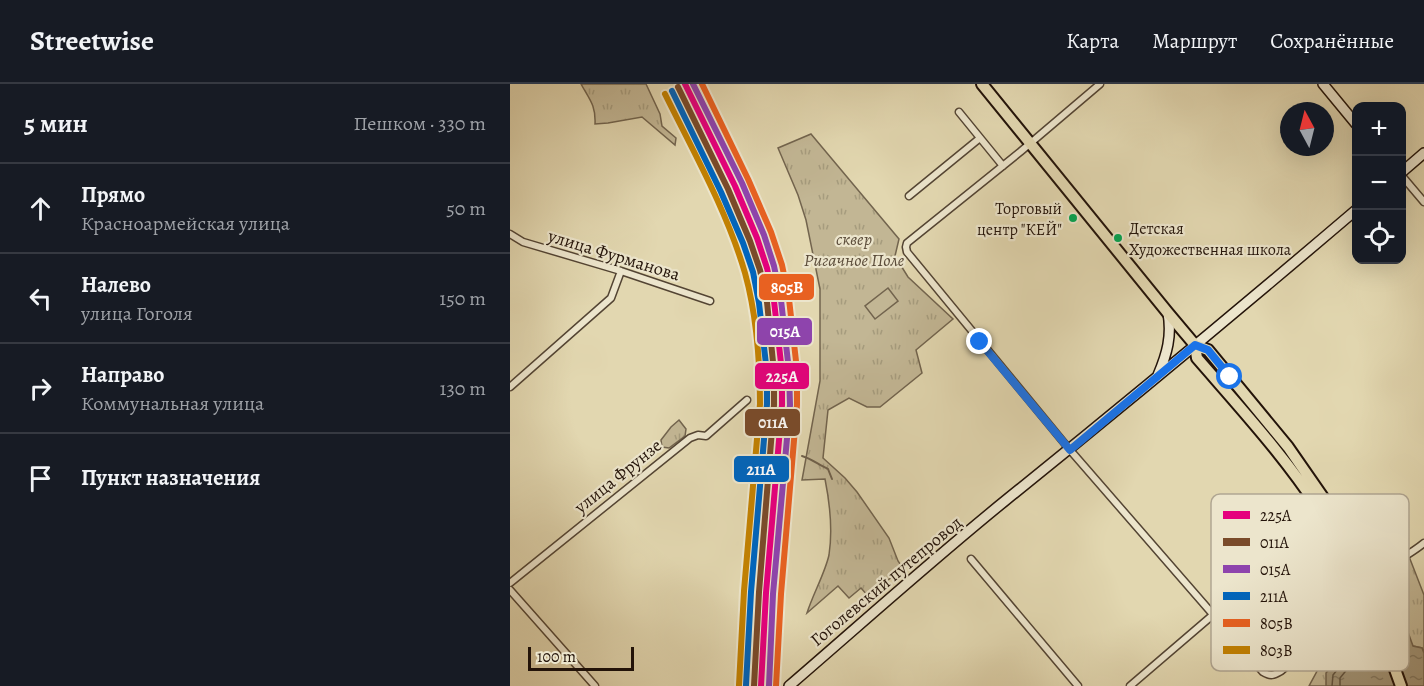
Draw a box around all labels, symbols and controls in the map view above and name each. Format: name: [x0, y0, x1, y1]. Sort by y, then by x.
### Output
text: Streetwise: [30, 22, 154, 60]
text: Карта: [1066, 27, 1119, 55]
text: Маршрут: [1152, 27, 1237, 55]
text: Сохранённые: [1270, 27, 1394, 55]
north arrow: [1280, 102, 1334, 156]
map controls: [1352, 102, 1406, 264]
button: +: [1352, 102, 1406, 156]
text: 5 мин: [24, 106, 88, 141]
text: Пешком · 330 m: [353, 110, 486, 137]
button: −: [1352, 156, 1406, 210]
text: Прямо: [81, 180, 145, 210]
icon: ahead: [24, 192, 57, 225]
text: 50 m: [446, 195, 486, 222]
place label: Торговый центр "КЕЙ": [977, 198, 1062, 241]
text: Красноармейская улица: [81, 210, 290, 237]
button: locate: [1352, 210, 1406, 264]
marker: Торговый центр "КЕЙ": [1067, 212, 1079, 224]
place label: Детская Художественная школа: [1129, 218, 1292, 261]
street label: улица Фурманова: [544, 223, 683, 287]
park label: сквер Ригачное Поле: [804, 227, 905, 272]
marker: Детская Художественная школа: [1112, 232, 1124, 244]
text: Налево: [81, 270, 151, 300]
line badge: 805В: [758, 273, 815, 301]
text: 805В: [771, 277, 803, 299]
icon: left: [24, 282, 57, 315]
text: 150 m: [439, 285, 486, 312]
text: улица Гоголя: [81, 300, 193, 327]
line badge: 015А: [756, 317, 813, 346]
text: 015А: [770, 321, 801, 343]
route end: [966, 328, 992, 354]
text: Направо: [81, 360, 164, 390]
line badge: 225А: [754, 362, 810, 390]
route start: [1216, 363, 1242, 389]
text: 225А: [766, 366, 799, 388]
icon: right: [24, 372, 57, 405]
text: 130 m: [440, 375, 486, 402]
text: Коммунальная улица: [81, 390, 264, 417]
line badge: 011А: [744, 408, 801, 437]
text: 011А: [758, 412, 789, 434]
street label: улица Фрунзе: [569, 433, 667, 519]
line badge: 211А: [733, 455, 790, 483]
text: 211А: [746, 459, 777, 481]
icon: arrive: [24, 462, 57, 495]
text: Пункт назначения: [81, 463, 260, 493]
legend: [1211, 494, 1409, 671]
text: 225А: [1260, 505, 1292, 527]
street label: Гоголевский путепровод: [805, 510, 967, 651]
text: 011А: [1260, 532, 1289, 554]
text: 015А: [1260, 559, 1291, 581]
text: 211А: [1260, 586, 1289, 608]
text: 805В: [1260, 613, 1293, 635]
text: 803В: [1260, 640, 1293, 662]
scale bar: [528, 644, 634, 672]
text: 100 m: [537, 646, 576, 668]

